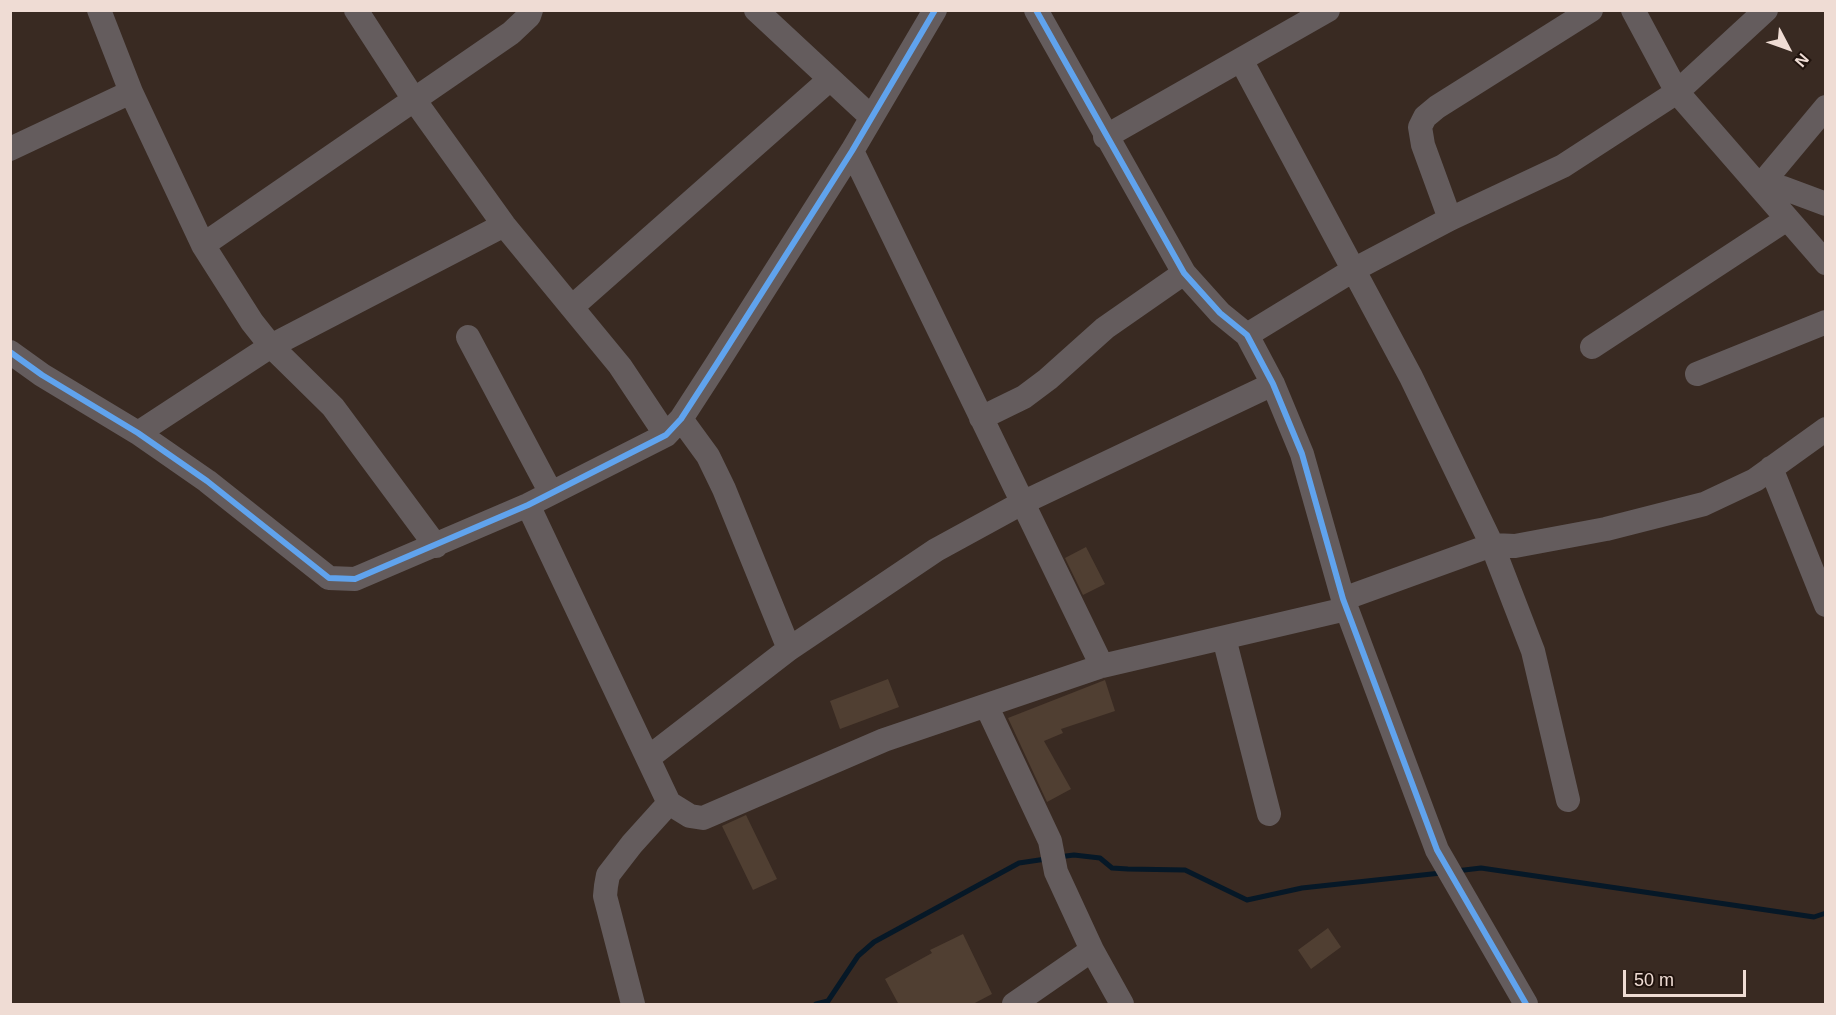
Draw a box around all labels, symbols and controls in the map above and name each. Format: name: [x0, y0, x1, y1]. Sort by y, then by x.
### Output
north arrow: [1758, 18, 1818, 78]
text: N: [1792, 50, 1812, 70]
scale bar: [1626, 958, 1749, 996]
text: 50 m: [1634, 970, 1674, 990]

